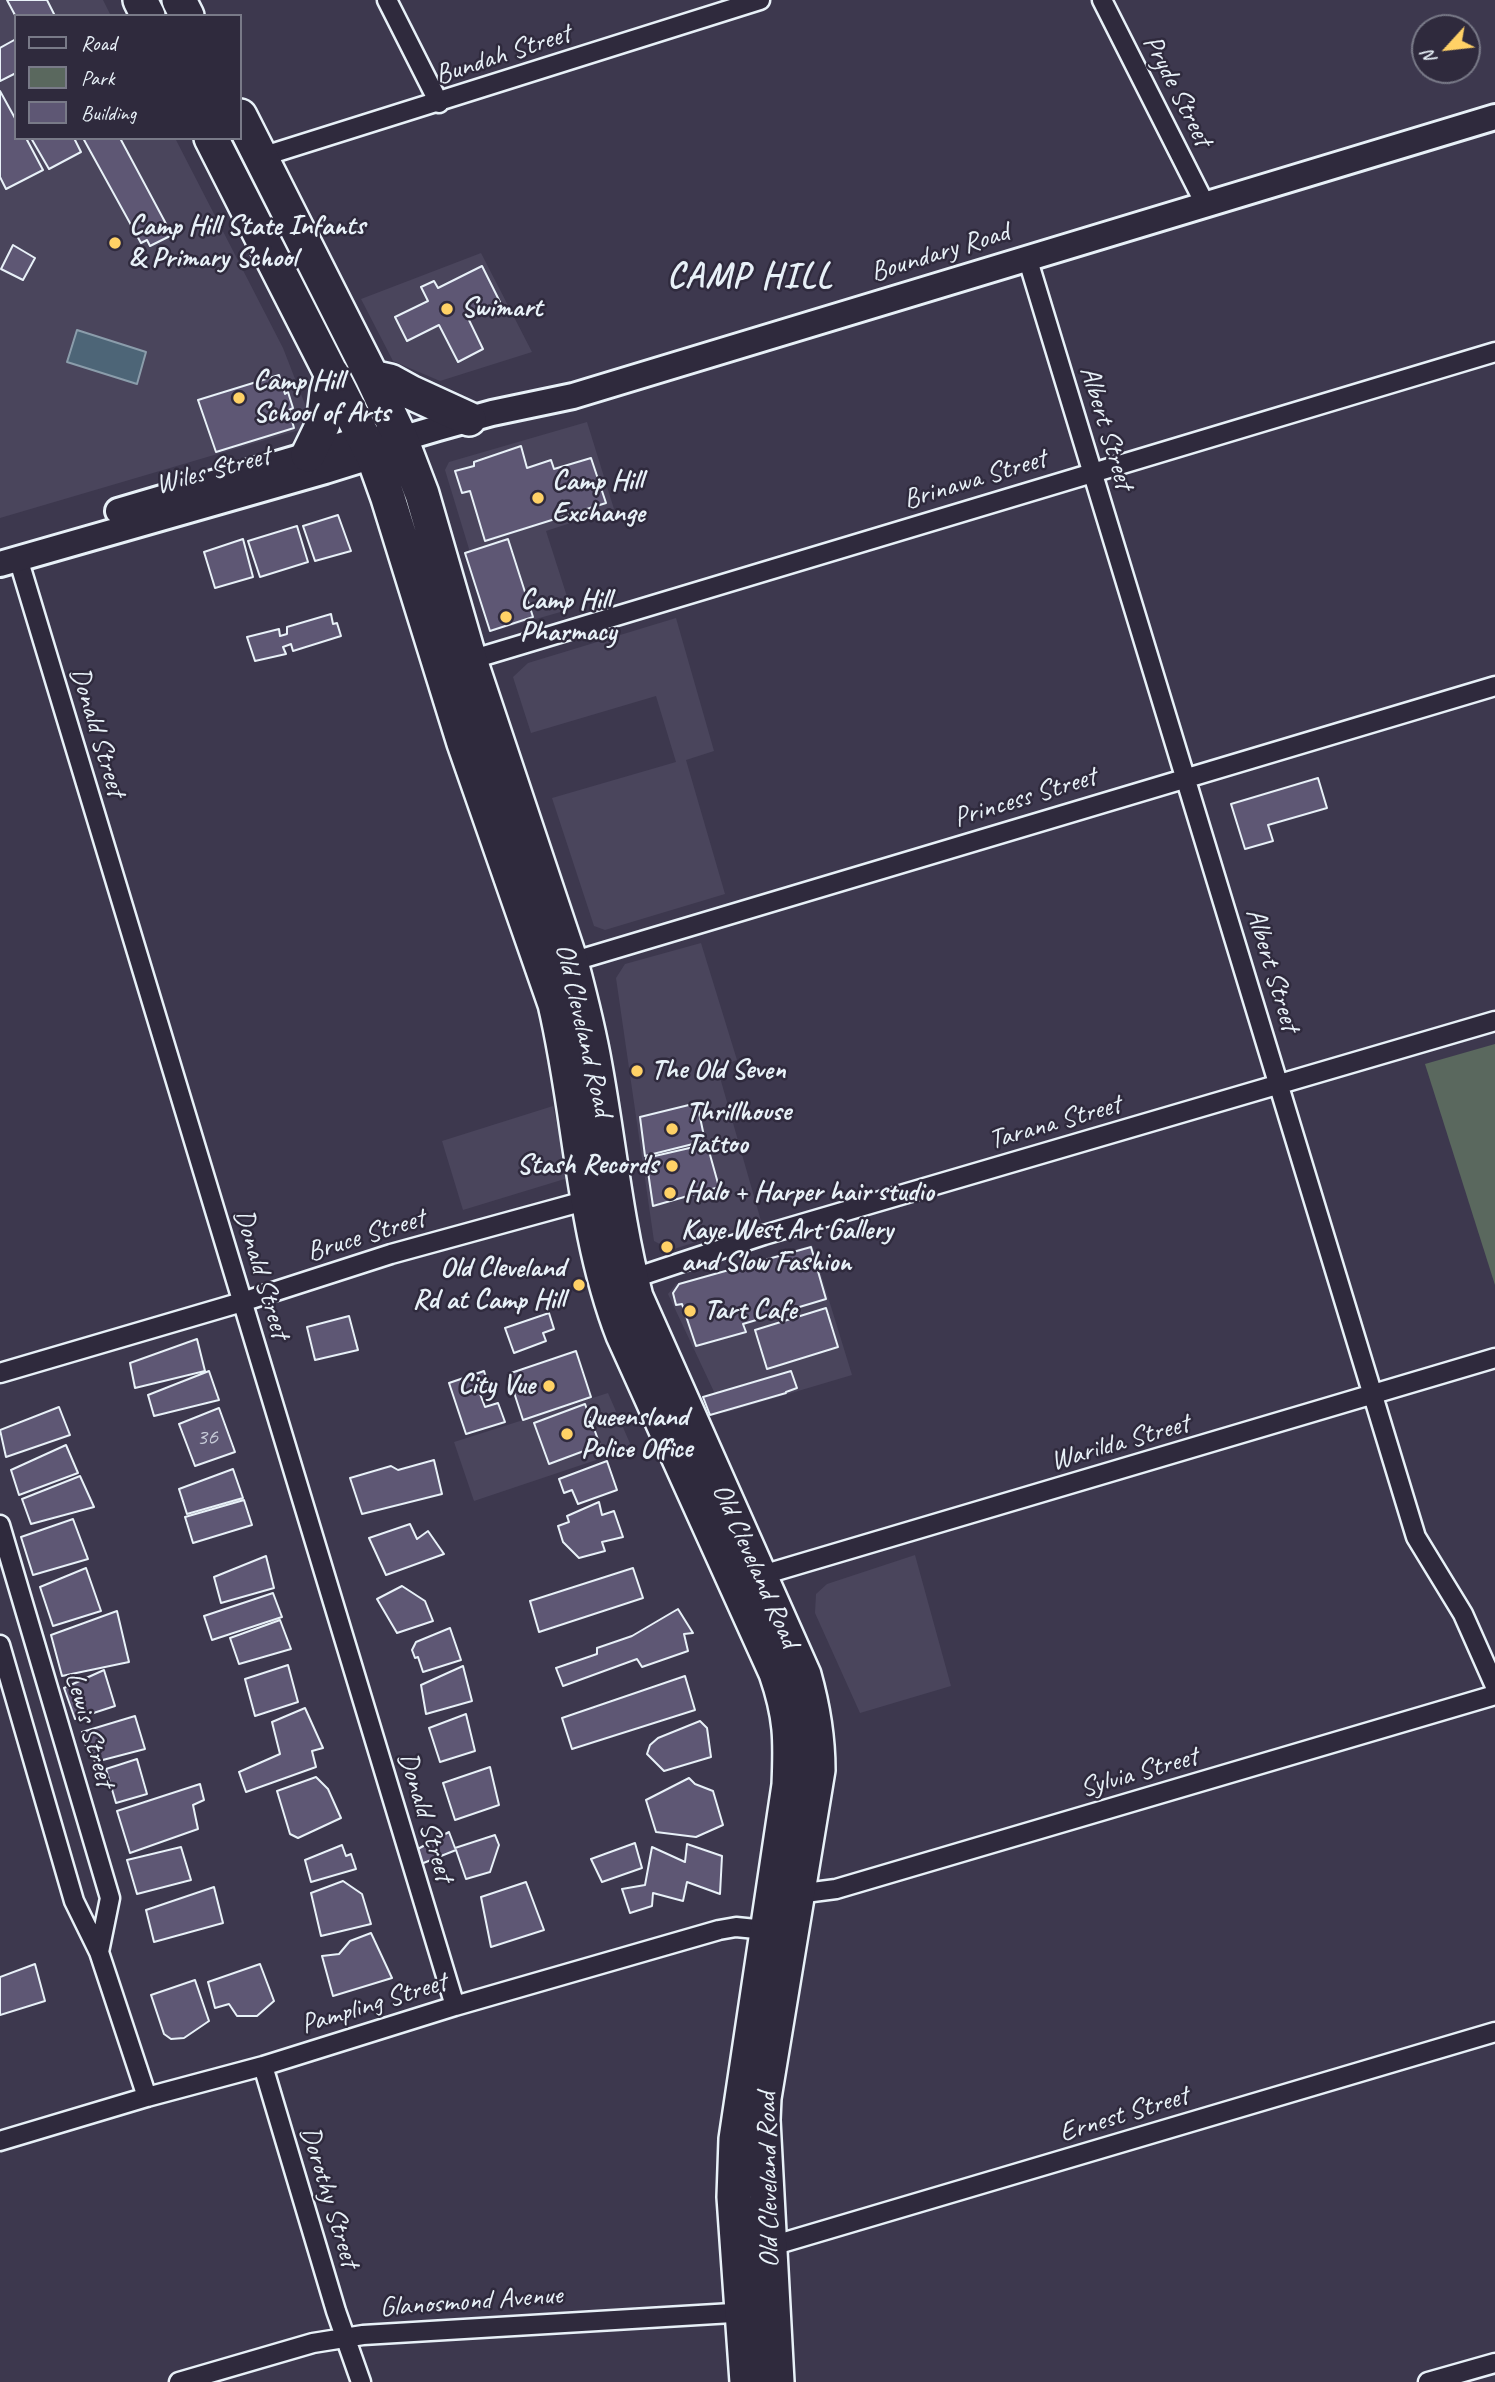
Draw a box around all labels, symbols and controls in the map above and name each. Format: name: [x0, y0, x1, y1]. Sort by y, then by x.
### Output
legend: [14, 14, 242, 140]
north arrow: [1411, 14, 1481, 84]
street label: Bundah Street: [431, 17, 575, 93]
text: Road: [81, 30, 116, 56]
street label: Pryde Street: [1135, 30, 1219, 152]
text: N: [1416, 47, 1442, 68]
text: Park: [81, 65, 114, 91]
text: Building: [81, 100, 136, 126]
place label: Camp Hill State Infants & Primary School: [129, 210, 365, 276]
street label: Boundary Road: [867, 216, 1013, 290]
marker: Camp Hill State Infants & Primary School: [107, 235, 123, 251]
district label: CAMP HILL: [669, 257, 831, 299]
place label: Swimart: [461, 292, 542, 326]
marker: Swimart: [439, 301, 455, 317]
street label: Albert Street: [1071, 362, 1141, 494]
place label: Camp Hill School of Arts: [253, 365, 390, 431]
marker: Camp Hill School of Arts: [231, 390, 247, 406]
street label: Wiles Street: [152, 440, 274, 502]
street label: Brinawa Street: [900, 442, 1050, 518]
place label: Camp Hill Exchange: [552, 465, 645, 531]
marker: Camp Hill Exchange: [530, 490, 546, 506]
place label: Camp Hill Pharmacy: [520, 584, 616, 650]
marker: Camp Hill Pharmacy: [498, 609, 514, 625]
street label: Donald Street: [61, 663, 133, 801]
street label: Princess Street: [950, 760, 1100, 836]
street label: Albert Street: [1237, 904, 1307, 1036]
street label: Old Cleveland Road: [547, 940, 619, 1120]
place label: The Old Seven: [651, 1054, 786, 1088]
marker: The Old Seven: [629, 1063, 645, 1079]
street label: Tarana Street: [985, 1088, 1125, 1158]
place label: Thrillhouse Tattoo: [686, 1096, 791, 1162]
marker: Thrillhouse Tattoo: [664, 1121, 680, 1137]
place label: Stash Records: [517, 1149, 658, 1183]
marker: Stash Records: [664, 1158, 680, 1174]
place label: Halo + Harper hair studio: [684, 1176, 934, 1210]
marker: Halo + Harper hair studio: [662, 1185, 678, 1201]
street label: Bruce Street: [303, 1202, 429, 1270]
street label: Donald Street: [225, 1205, 297, 1343]
place label: Kaye West Art Gallery and Slow Fashion: [681, 1214, 893, 1280]
marker: Kaye West Art Gallery and Slow Fashion: [659, 1239, 675, 1255]
place label: Old Cleveland Rd at Camp Hill: [413, 1252, 565, 1318]
marker: Old Cleveland Rd at Camp Hill: [571, 1277, 587, 1293]
place label: Tart Cafe: [704, 1294, 797, 1328]
marker: Tart Cafe: [682, 1303, 698, 1319]
place label: City Vue: [458, 1369, 535, 1403]
marker: City Vue: [541, 1378, 557, 1394]
place label: Queensland Police Office: [581, 1401, 692, 1467]
street label: Warilda Street: [1047, 1407, 1193, 1479]
house number: 36: [196, 1424, 218, 1452]
marker: Queensland Police Office: [559, 1426, 575, 1442]
street label: Old Cleveland Road: [704, 1479, 806, 1653]
street label: Lewis Street: [57, 1669, 121, 1791]
street label: Sylvia Street: [1076, 1740, 1202, 1806]
street label: Donald Street: [389, 1748, 461, 1886]
street label: Pampling Street: [297, 1966, 451, 2042]
street label: Ernest Street: [1055, 2079, 1193, 2151]
street label: Old Cleveland Road: [751, 2092, 787, 2268]
street label: Dorothy Street: [292, 2122, 366, 2272]
street label: Glanosmond Avenue: [378, 2279, 564, 2325]

